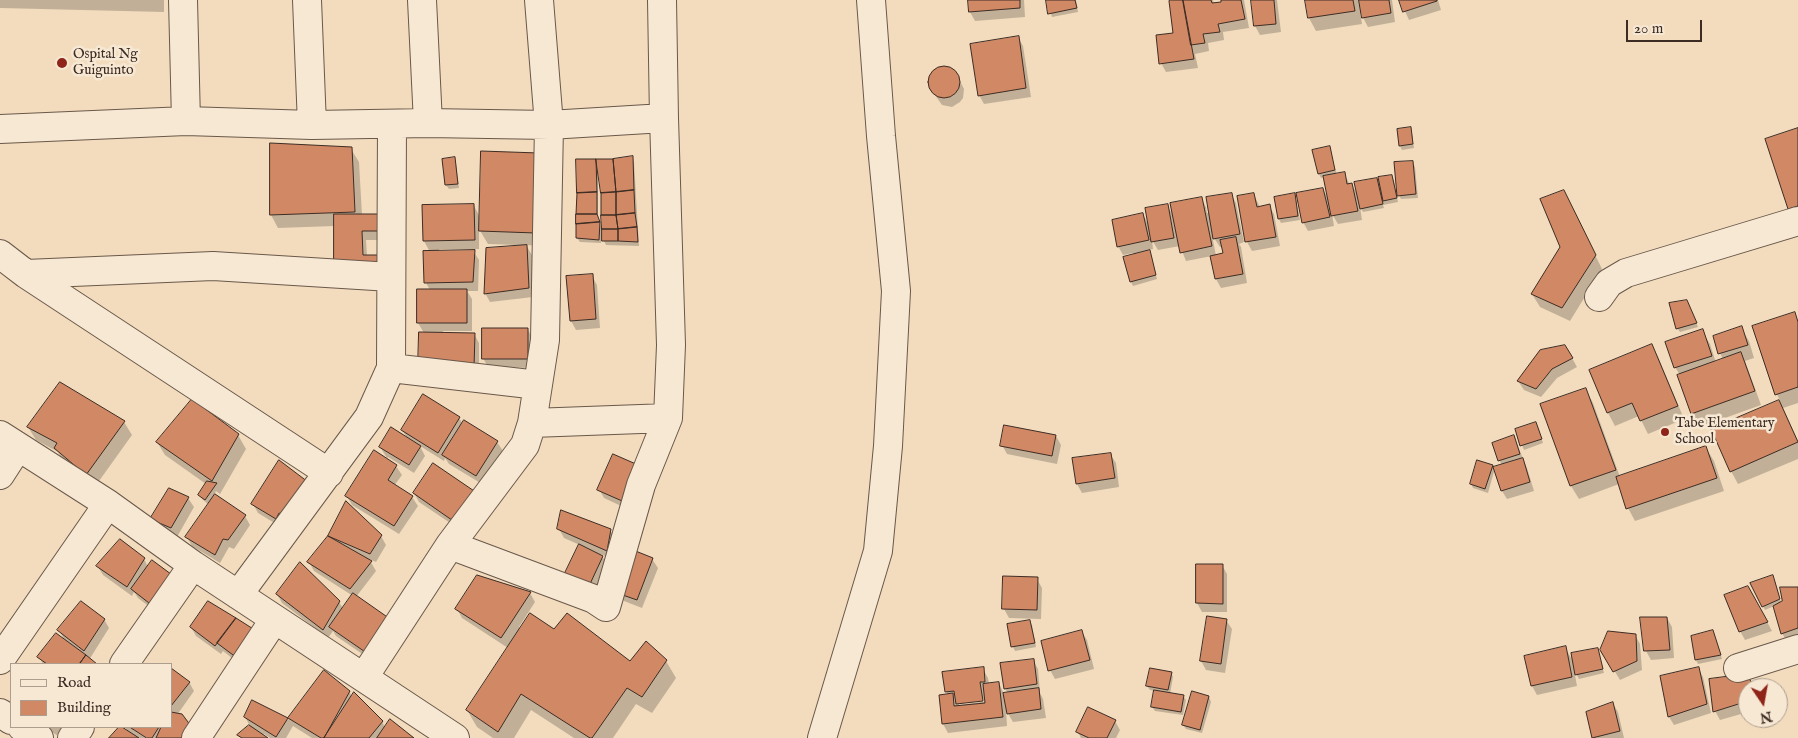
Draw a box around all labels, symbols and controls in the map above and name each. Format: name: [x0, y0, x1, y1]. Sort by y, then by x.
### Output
scale bar: [1628, 10, 1704, 42]
text: 20 m: [1634, 19, 1663, 38]
place label: Ospital Ng Guiguinto: [73, 47, 138, 80]
marker: Ospital Ng Guiguinto: [55, 56, 69, 70]
place label: Tabe Elementary School: [1675, 416, 1775, 448]
marker: Tabe Elementary School: [1659, 426, 1671, 438]
legend: [10, 663, 172, 728]
text: Road: [57, 673, 91, 692]
north arrow: [1738, 678, 1788, 728]
text: Building: [57, 698, 111, 717]
text: N: [1758, 707, 1774, 727]

